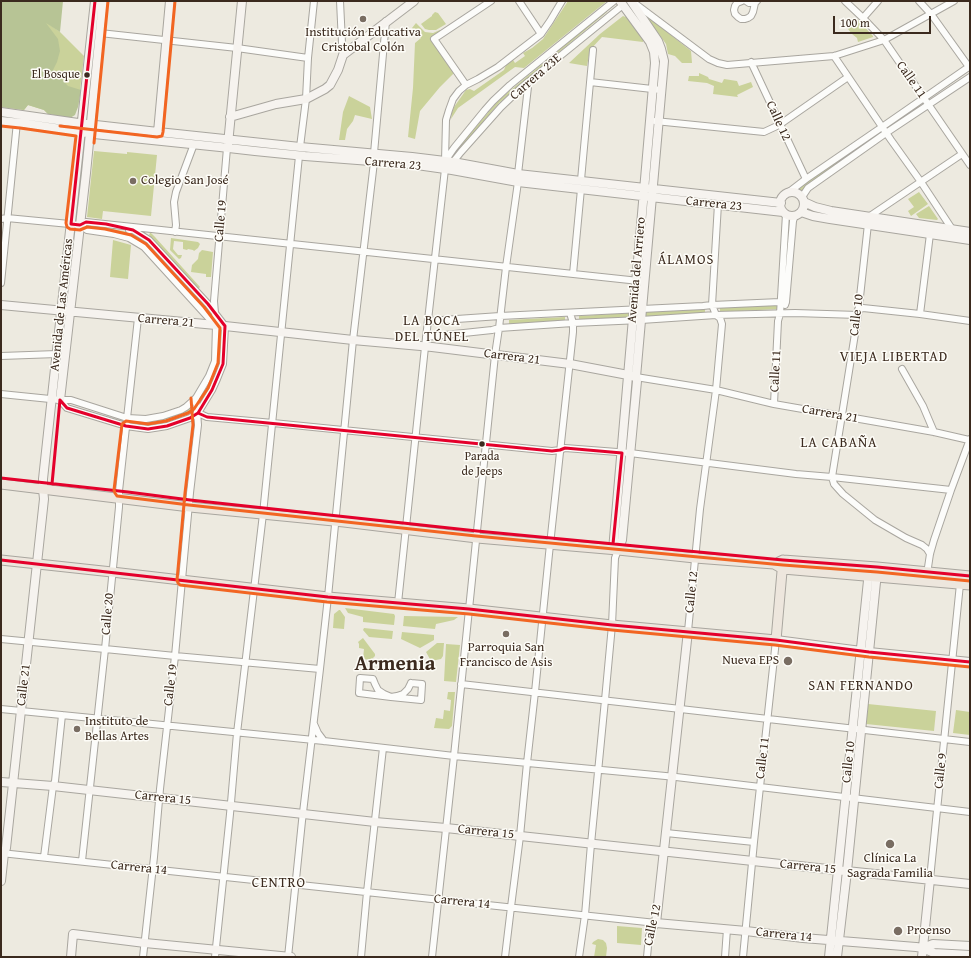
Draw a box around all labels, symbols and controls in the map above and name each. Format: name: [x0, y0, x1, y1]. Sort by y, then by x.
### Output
scale bar: [835, 8, 933, 34]
marker: Institución Educativa Cristobal Colón: [358, 14, 368, 24]
text: 100 m: [840, 14, 870, 31]
place label: Institución Educativa Cristobal Colón: [305, 25, 421, 56]
street label: Carrera 23E: [507, 50, 565, 104]
street label: Calle 11: [893, 58, 929, 102]
place label: El Bosque: [32, 68, 80, 82]
marker: El Bosque: [82, 70, 92, 80]
street label: Calle 12: [762, 99, 794, 143]
street label: Carrera 23: [364, 154, 422, 174]
place label: Colegio San José: [141, 173, 229, 189]
marker: Colegio San José: [128, 176, 138, 186]
street label: Carrera 23: [685, 193, 743, 215]
street label: Calle 19: [211, 199, 231, 243]
street label: Avenida del Arriero: [625, 216, 649, 324]
street label: Avenida de Las Américas: [47, 238, 77, 372]
district label: ÁLAMOS: [658, 252, 714, 268]
street label: Calle 10: [847, 293, 867, 337]
street label: Carrera 21: [137, 311, 195, 331]
district label: LA BOCA DEL TÚNEL: [395, 313, 469, 346]
street label: Carrera 21: [483, 346, 541, 368]
district label: VIEJA LIBERTAD: [840, 349, 948, 365]
street label: Calle 11: [767, 350, 785, 392]
street label: Carrera 21: [801, 401, 859, 427]
district label: LA CABAÑA: [800, 435, 878, 451]
marker: Parada de Jeeps: [477, 439, 487, 449]
place label: Parada de Jeeps: [462, 450, 502, 478]
street label: Calle 12: [682, 570, 702, 614]
street label: Calle 20: [98, 592, 118, 636]
marker: Parroquia San Francisco de Asis: [501, 629, 511, 639]
place label: Parroquia San Francisco de Asis: [460, 640, 552, 671]
district label: Armenia: [354, 652, 436, 678]
place label: Nueva EPS: [722, 653, 779, 669]
marker: Nueva EPS: [782, 655, 794, 667]
street label: Calle 21: [14, 663, 34, 707]
street label: Calle 19: [161, 663, 181, 707]
district label: SAN FERNANDO: [808, 678, 914, 694]
place label: Instituto de Bellas Artes: [85, 714, 149, 745]
marker: Instituto de Bellas Artes: [72, 724, 82, 734]
street label: Calle 11: [753, 736, 773, 780]
street label: Calle 10: [839, 740, 859, 784]
street label: Calle 9: [931, 752, 951, 790]
street label: Carrera 15: [134, 787, 192, 809]
street label: Carrera 15: [457, 821, 515, 843]
marker: Clínica La Sagrada Familia: [884, 838, 896, 850]
place label: Clínica La Sagrada Familia: [847, 851, 933, 882]
street label: Carrera 15: [779, 856, 837, 878]
street label: Carrera 14: [110, 857, 168, 879]
district label: CENTRO: [252, 875, 306, 891]
street label: Carrera 14: [433, 891, 491, 913]
street label: Calle 12: [641, 903, 665, 947]
place label: Proenso: [907, 923, 951, 939]
street label: Carrera 14: [755, 924, 813, 946]
marker: Proenso: [892, 925, 904, 937]

